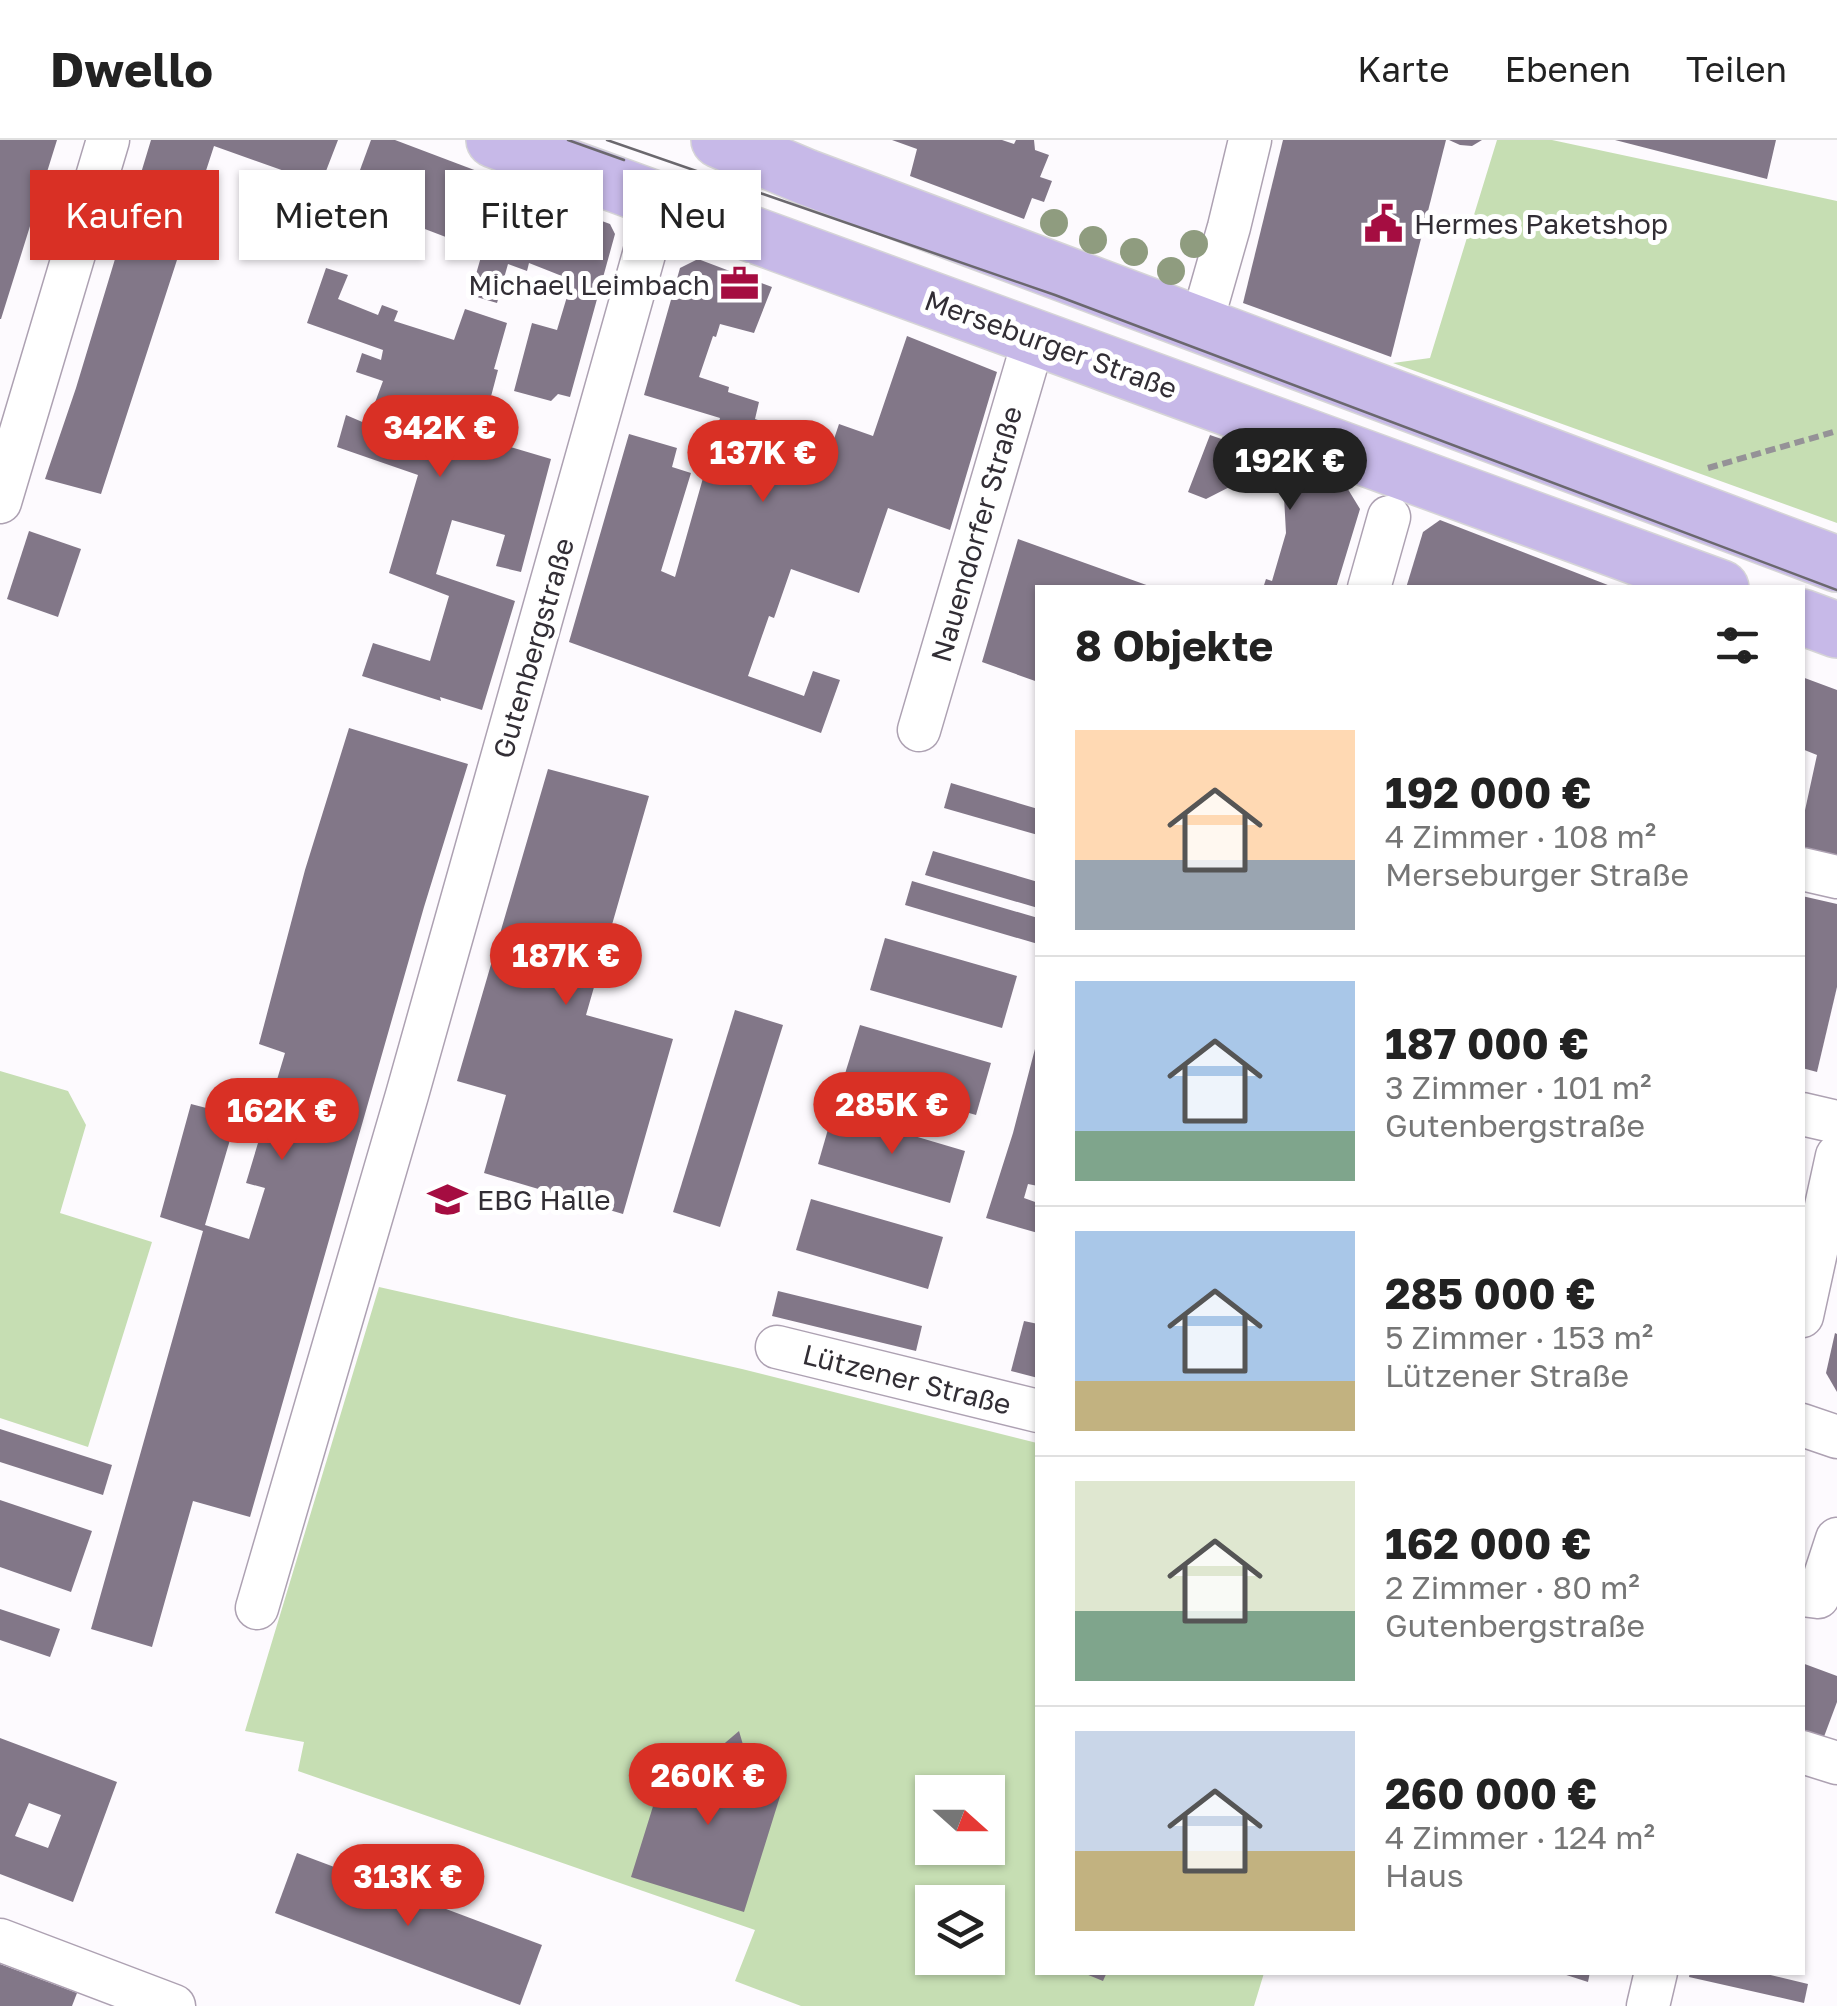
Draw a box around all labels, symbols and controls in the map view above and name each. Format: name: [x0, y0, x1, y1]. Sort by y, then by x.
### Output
text: Dwello: [50, 40, 213, 98]
text: Karte: [1357, 48, 1450, 90]
text: Ebenen: [1505, 48, 1631, 90]
text: Teilen: [1686, 48, 1787, 90]
chip: Kaufen: [30, 170, 219, 260]
chip: Mieten: [239, 170, 425, 260]
chip: Filter: [445, 170, 603, 260]
chip: Neu: [623, 170, 761, 260]
public building icon: Hermes Paketshop: [1363, 202, 1405, 244]
place label: Hermes Paketshop: [1414, 207, 1668, 240]
office icon: Michael Leimbach: [719, 263, 761, 305]
place label: Michael Leimbach: [468, 268, 710, 301]
street label: Merseburger Straße: [920, 283, 1182, 405]
pin: 342K €: [359, 395, 521, 480]
street label: Nauendorfer Straße: [924, 402, 1028, 666]
text: 342K €: [384, 408, 496, 446]
pin: 137K €: [682, 420, 844, 505]
pin: 192K €: [1209, 428, 1371, 513]
text: 137K €: [709, 433, 817, 471]
text: 192K €: [1235, 441, 1345, 479]
street label: Gutenbergstraße: [486, 534, 580, 762]
icon: filters: [1710, 618, 1765, 673]
text: 8 Objekte: [1075, 620, 1273, 670]
text: 192 000 €: [1385, 767, 1591, 817]
icon: home: [1155, 770, 1275, 890]
text: 4 Zimmer · 108 m²: [1385, 817, 1656, 855]
text: Merseburger Straße: [1385, 855, 1689, 893]
pin: 187K €: [485, 923, 647, 1008]
text: 187K €: [512, 936, 620, 974]
text: 187 000 €: [1385, 1018, 1589, 1068]
icon: home: [1155, 1021, 1275, 1141]
text: 3 Zimmer · 101 m²: [1385, 1068, 1652, 1106]
pin: 285K €: [811, 1072, 973, 1157]
pin: 162K €: [201, 1078, 363, 1163]
text: 285K €: [835, 1085, 949, 1123]
text: 162K €: [227, 1091, 337, 1129]
text: Gutenbergstraße: [1385, 1106, 1645, 1144]
school or university icon: EBG Halle: [426, 1178, 468, 1220]
place label: EBG Halle: [477, 1183, 610, 1216]
text: 285 000 €: [1385, 1268, 1596, 1318]
icon: home: [1155, 1271, 1275, 1391]
text: 5 Zimmer · 153 m²: [1385, 1318, 1653, 1356]
street label: Lützener Straße: [799, 1337, 1015, 1421]
text: Lützener Straße: [1385, 1356, 1629, 1394]
text: 162 000 €: [1385, 1518, 1591, 1568]
icon: home: [1155, 1521, 1275, 1641]
text: 2 Zimmer · 80 m²: [1385, 1568, 1640, 1606]
text: Gutenbergstraße: [1385, 1606, 1645, 1644]
pin: 260K €: [627, 1743, 789, 1828]
text: 260K €: [651, 1756, 765, 1794]
text: 260 000 €: [1385, 1768, 1597, 1818]
icon: home: [1155, 1771, 1275, 1891]
north arrow: [915, 1775, 1005, 1865]
map controls: [915, 1775, 1005, 1975]
text: 4 Zimmer · 124 m²: [1385, 1818, 1655, 1856]
pin: 313K €: [327, 1844, 489, 1929]
text: Haus: [1385, 1856, 1464, 1894]
text: 313K €: [353, 1857, 463, 1895]
button: layers: [915, 1885, 1005, 1975]

